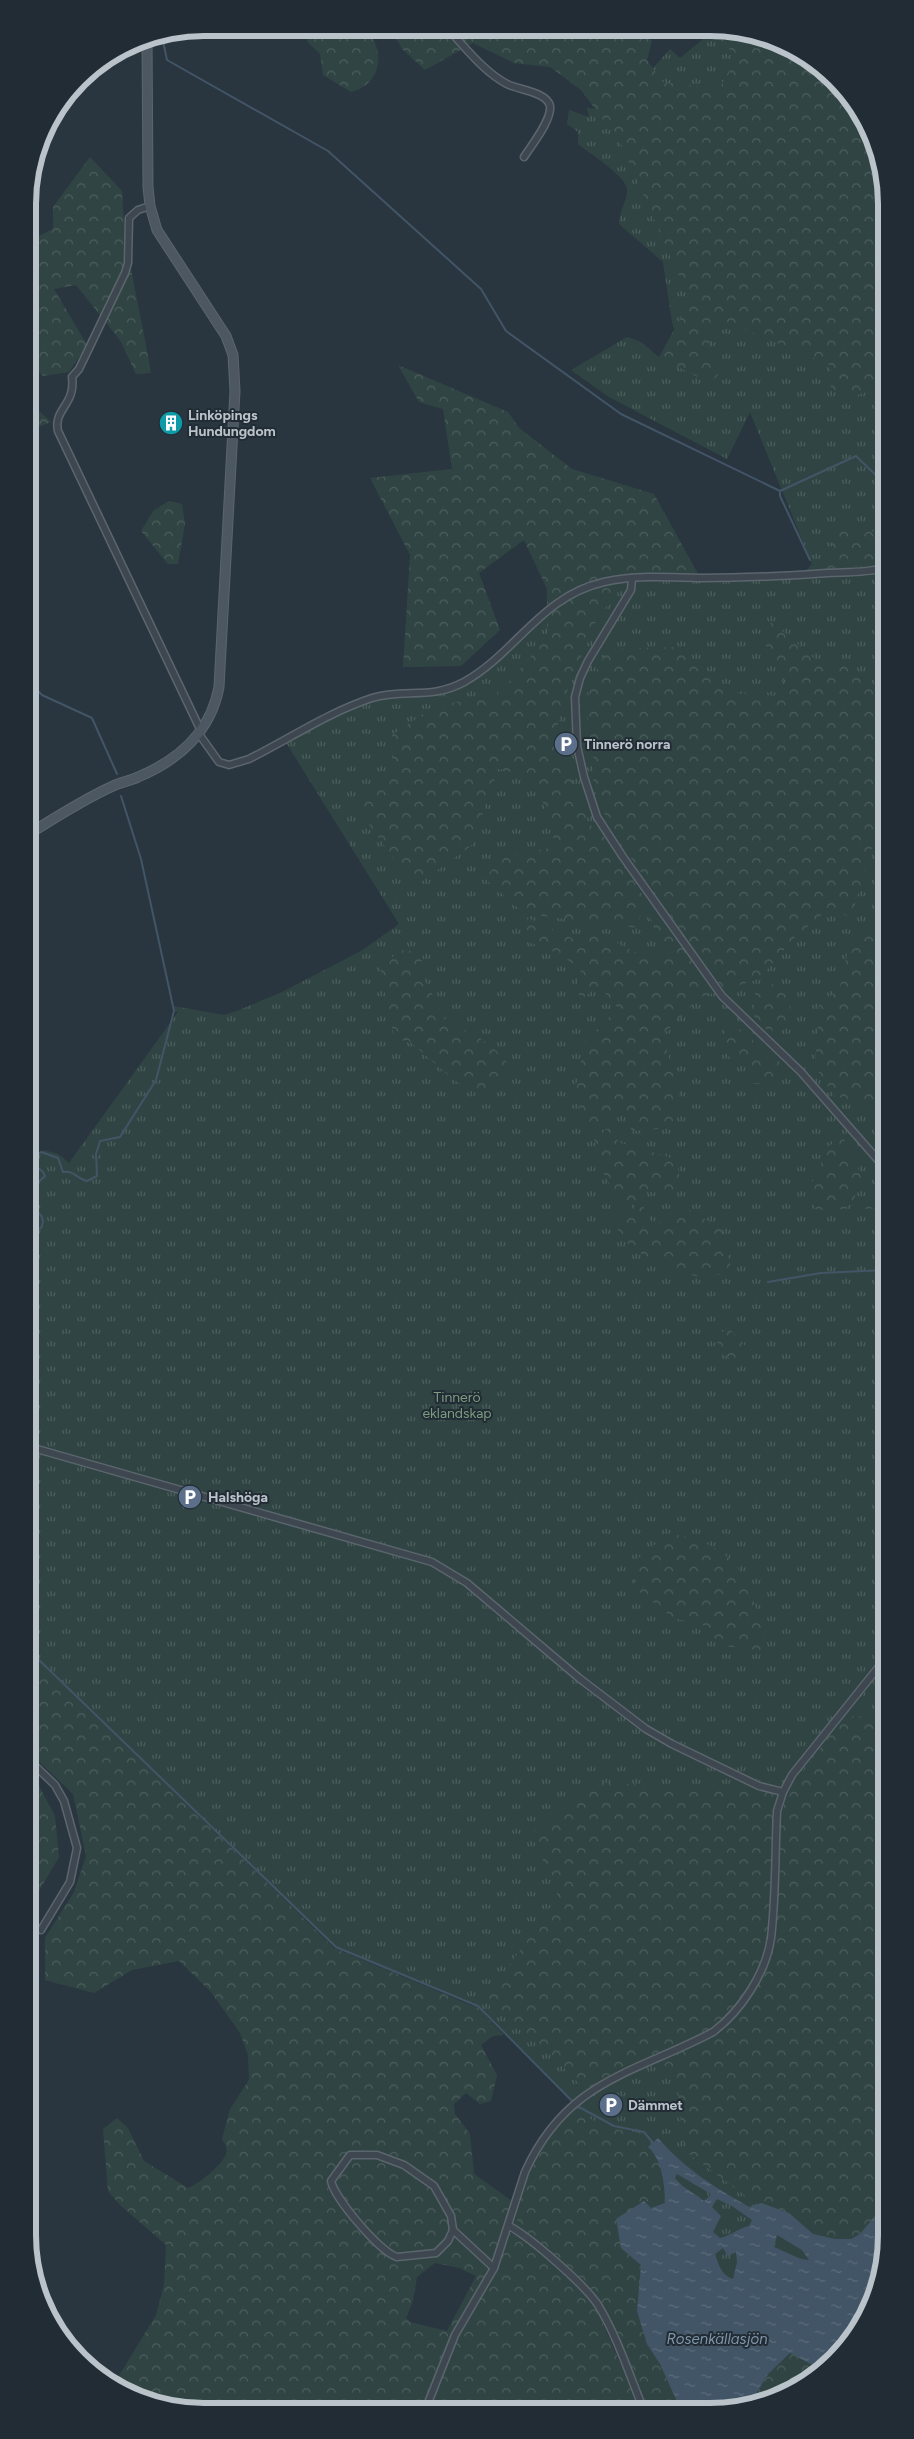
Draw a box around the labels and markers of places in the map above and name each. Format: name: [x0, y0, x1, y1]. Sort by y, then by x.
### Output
place label: Linköpings Hundungdom: [188, 407, 276, 440]
building icon: Linköpings Hundungdom: [158, 410, 184, 436]
parking icon: Tinnerö norra: [553, 731, 579, 757]
place label: Tinnerö norra: [584, 736, 670, 753]
parking icon: Halshöga: [177, 1484, 203, 1510]
place label: Halshöga: [208, 1489, 268, 1506]
parking icon: Dämmet: [598, 2092, 624, 2118]
place label: Dämmet: [628, 2097, 683, 2114]

